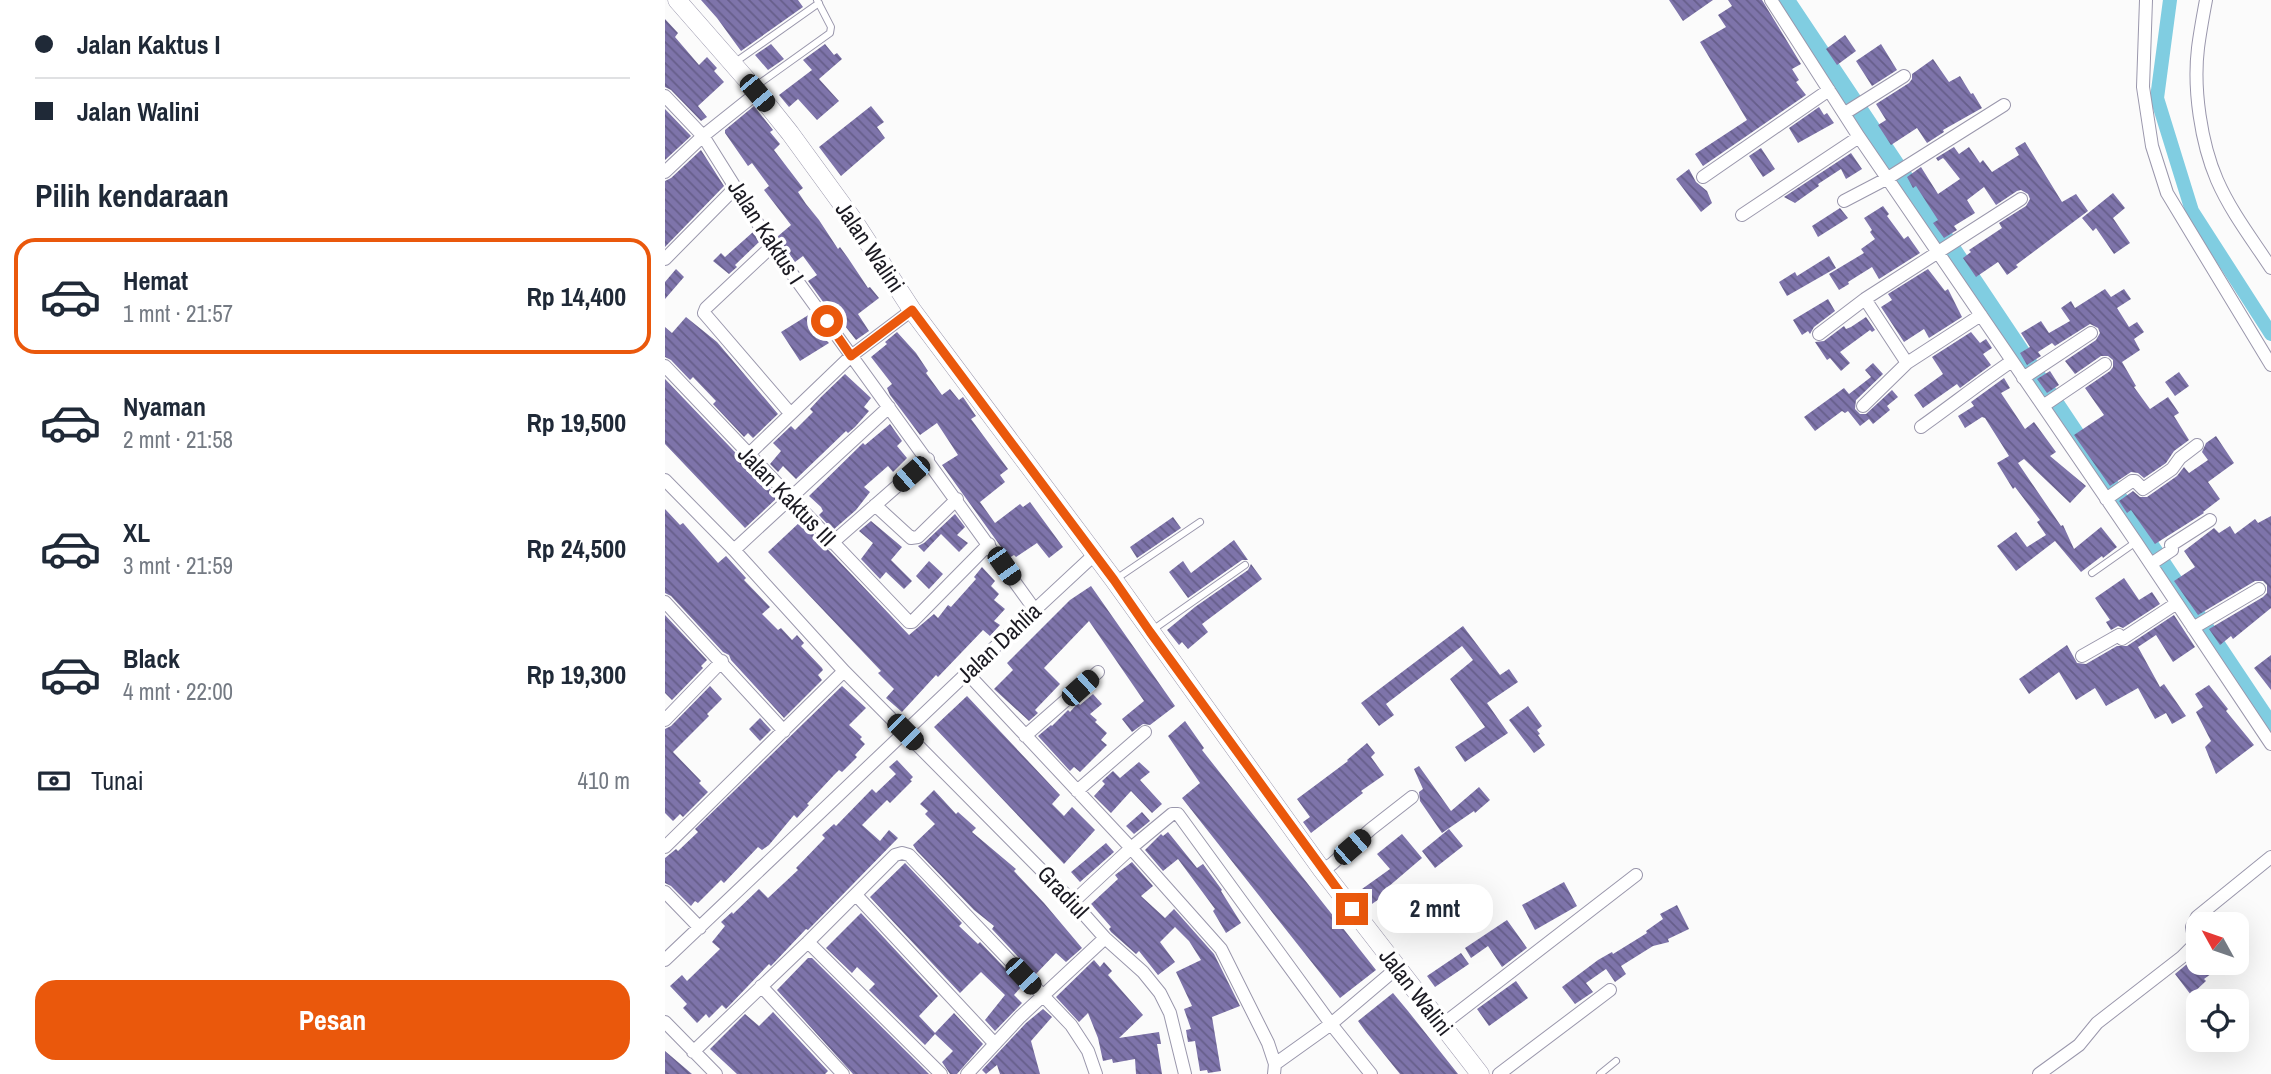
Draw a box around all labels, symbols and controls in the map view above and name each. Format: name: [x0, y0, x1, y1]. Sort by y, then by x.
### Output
text: Jalan Kaktus I: [77, 27, 220, 62]
car: [736, 70, 779, 116]
text: Jalan Walini: [77, 94, 199, 129]
text: Pilih kendaraan: [35, 174, 229, 217]
street label: Jalan Kaktus I: [721, 174, 812, 290]
street label: Jalan Walini: [829, 195, 912, 298]
text: Hemat: [123, 263, 188, 298]
icon: car: [39, 265, 102, 328]
text: Rp 14,400: [526, 279, 626, 314]
text: 1 mnt · 21:57: [123, 298, 233, 329]
route start: [811, 305, 843, 337]
text: Nyaman: [123, 389, 206, 424]
icon: car: [39, 391, 102, 454]
text: Rp 19,500: [526, 405, 626, 440]
text: 2 mnt · 21:58: [123, 424, 233, 455]
street label: Jalan Kaktus III: [731, 438, 843, 553]
car: [889, 452, 934, 496]
text: XL: [123, 515, 150, 550]
icon: car: [39, 517, 102, 580]
text: Rp 24,500: [526, 531, 626, 566]
car: [984, 543, 1025, 589]
text: 3 mnt · 21:59: [123, 550, 233, 581]
street label: Jalan Dahlia: [950, 595, 1048, 690]
text: Black: [123, 641, 180, 676]
icon: car: [39, 643, 102, 706]
text: Rp 19,300: [526, 657, 626, 692]
car: [1058, 666, 1103, 710]
text: 4 mnt · 22:00: [123, 676, 233, 707]
car: [883, 710, 928, 754]
icon: cash: [35, 762, 73, 800]
text: Tunai: [91, 763, 144, 798]
text: 410 m: [578, 765, 630, 796]
car: [1330, 825, 1375, 869]
street label: Gradiul: [1031, 858, 1096, 925]
callout: 2 mnt: [1377, 884, 1492, 934]
route end: [1336, 893, 1368, 925]
text: 2 mnt: [1410, 893, 1460, 924]
north arrow: [2186, 912, 2249, 975]
map controls: [2186, 912, 2249, 1052]
street label: Jalan Walini: [1372, 942, 1460, 1042]
car: [1001, 953, 1046, 999]
button: Pesan: [35, 980, 630, 1060]
button: locate: [2186, 989, 2249, 1052]

